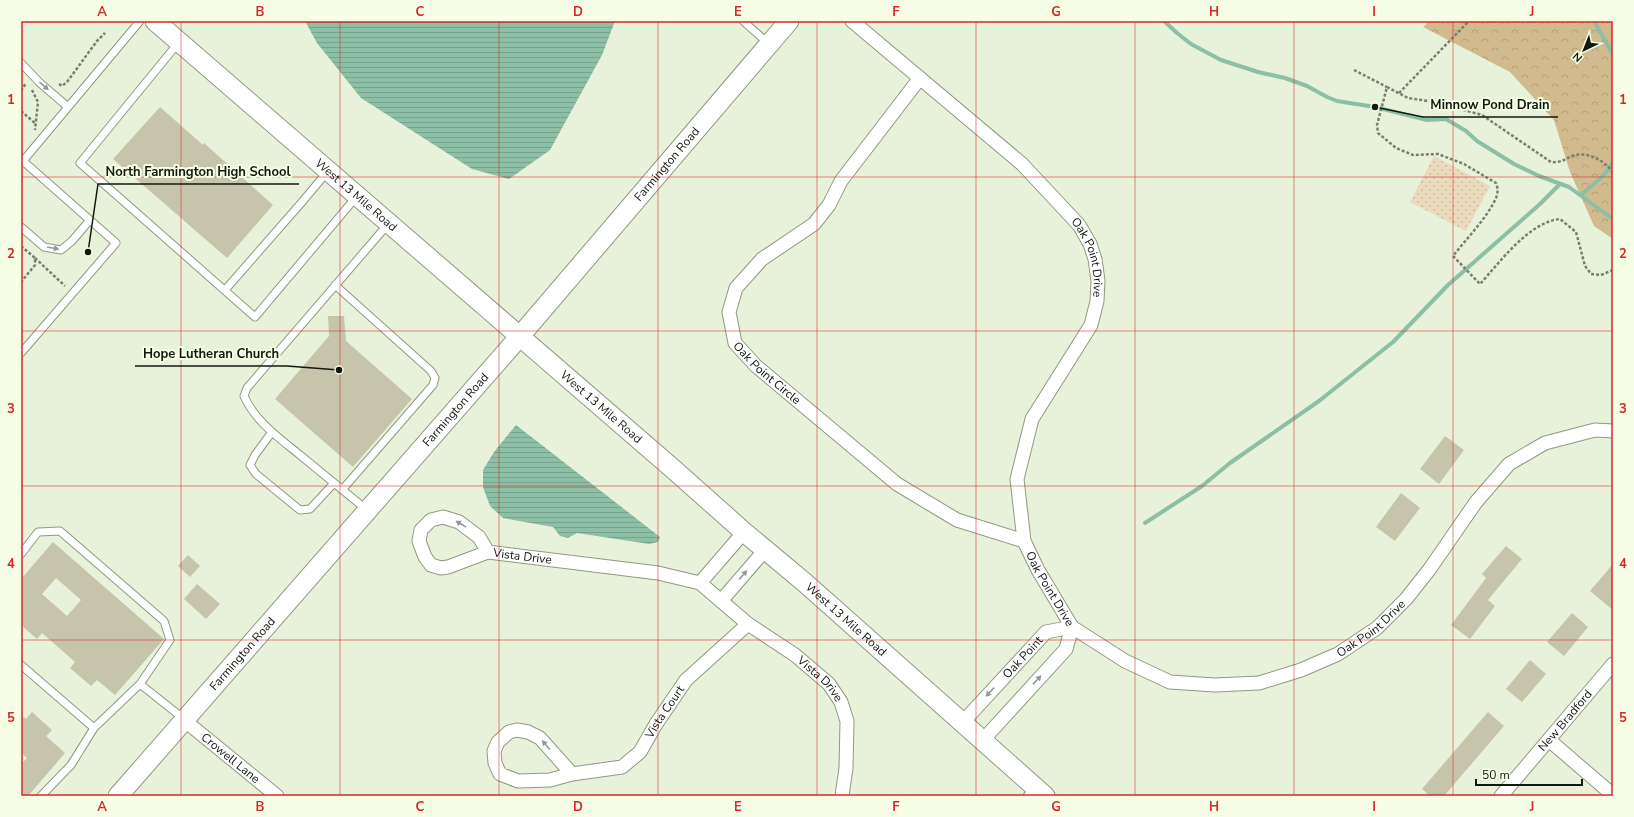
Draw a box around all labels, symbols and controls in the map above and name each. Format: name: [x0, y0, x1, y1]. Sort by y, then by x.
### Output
text: A: [97, 3, 107, 21]
text: B: [256, 3, 265, 21]
text: C: [416, 3, 425, 21]
text: D: [573, 3, 583, 21]
text: E: [734, 3, 742, 21]
text: F: [892, 3, 900, 21]
text: G: [1051, 3, 1061, 21]
text: H: [1209, 3, 1219, 21]
text: I: [1372, 3, 1376, 21]
text: J: [1529, 3, 1534, 21]
north arrow: [1564, 30, 1604, 70]
text: N: [1569, 49, 1586, 65]
one-way arrow: [38, 82, 49, 91]
text: 1: [7, 91, 15, 109]
text: 1: [1619, 91, 1627, 109]
callout: Minnow Pond Drain: [1423, 92, 1558, 117]
text: Minnow Pond Drain: [1430, 96, 1550, 114]
street label: Farmington Road: [631, 124, 703, 205]
street label: West 13 Mile Road: [312, 155, 401, 235]
callout: North Farmington High School: [98, 159, 299, 184]
text: North Farmington High School: [105, 163, 291, 181]
street label: Oak Point Drive: [1068, 214, 1106, 298]
text: 2: [7, 245, 15, 263]
one-way arrow: [46, 245, 59, 251]
text: 2: [1619, 245, 1627, 263]
street label: Oak Point Circle: [730, 338, 804, 408]
callout: Hope Lutheran Church: [135, 341, 287, 366]
text: Hope Lutheran Church: [143, 345, 279, 363]
street label: West 13 Mile Road: [557, 367, 646, 447]
street label: Farmington Road: [419, 370, 492, 450]
text: 3: [7, 400, 15, 418]
text: 3: [1619, 400, 1627, 418]
one-way arrow: [455, 521, 467, 528]
street label: Vista Drive: [491, 545, 553, 568]
street label: Oak Point Drive: [1022, 549, 1078, 629]
text: 4: [7, 555, 15, 573]
text: 4: [1619, 555, 1627, 573]
one-way arrow: [738, 570, 747, 580]
street label: West 13 Mile Road: [802, 579, 890, 660]
street label: Oak Point Drive: [1333, 596, 1409, 661]
street label: Farmington Road: [206, 614, 279, 694]
street label: Oak Point: [999, 632, 1047, 682]
street label: Vista Drive: [793, 652, 847, 705]
one-way arrow: [1033, 675, 1042, 685]
street label: Vista Court: [641, 682, 688, 742]
street label: New Bradford: [1534, 686, 1596, 755]
one-way arrow: [985, 687, 994, 697]
text: 5: [7, 709, 15, 727]
text: 5: [1619, 709, 1627, 727]
street label: Crowell Lane: [198, 729, 263, 787]
one-way arrow: [542, 740, 551, 750]
scale bar: [1476, 761, 1582, 787]
text: 50 m: [1482, 767, 1510, 783]
text: A: [97, 798, 107, 816]
text: B: [256, 798, 265, 816]
text: C: [416, 798, 425, 816]
text: D: [573, 798, 583, 816]
text: E: [734, 798, 742, 816]
text: F: [892, 798, 900, 816]
text: G: [1051, 798, 1061, 816]
text: H: [1209, 798, 1219, 816]
text: I: [1372, 798, 1376, 816]
text: J: [1529, 798, 1534, 816]

